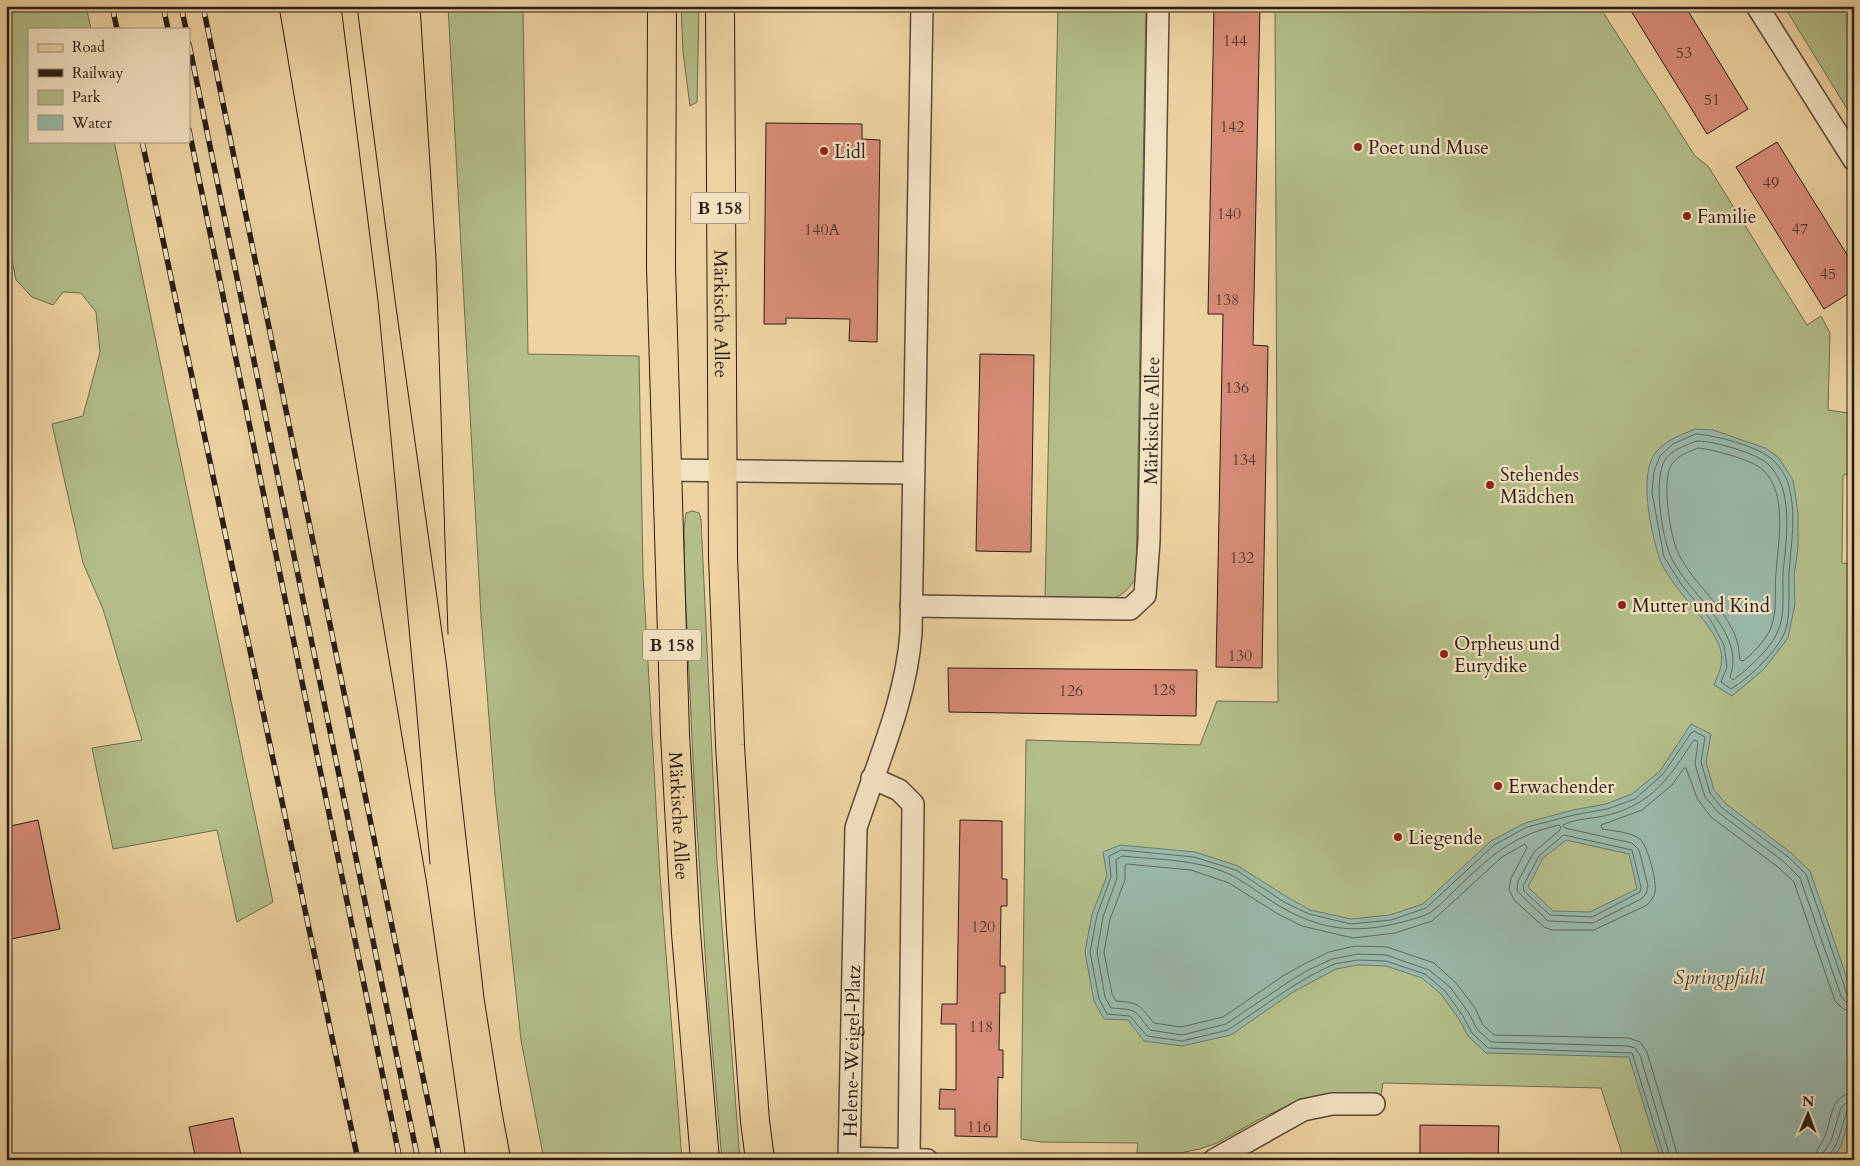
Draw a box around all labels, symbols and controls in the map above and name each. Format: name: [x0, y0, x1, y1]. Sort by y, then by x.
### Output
legend: [28, 28, 190, 142]
house number: 144: [1223, 30, 1247, 52]
text: Road: [72, 37, 105, 57]
house number: 53: [1676, 42, 1692, 64]
text: Railway: [72, 63, 123, 83]
text: Park: [72, 87, 101, 107]
house number: 51: [1704, 89, 1720, 111]
text: Water: [71, 113, 113, 133]
house number: 142: [1220, 116, 1244, 138]
place label: Poet und Muse: [1368, 135, 1489, 161]
place label: Lidl: [834, 139, 866, 165]
marker: Poet und Muse: [1352, 141, 1364, 153]
marker: Lidl: [818, 145, 830, 157]
house number: 49: [1763, 172, 1779, 194]
road number: B 158: [691, 192, 749, 224]
house number: 140: [1217, 203, 1241, 225]
place label: Familie: [1697, 204, 1756, 230]
marker: Familie: [1681, 210, 1693, 222]
house number: 47: [1792, 218, 1808, 240]
house number: 140A: [804, 219, 841, 241]
street label: Märkische Allee: [707, 250, 734, 378]
house number: 45: [1820, 263, 1836, 285]
house number: 138: [1215, 289, 1239, 311]
street label: Märkische Allee: [1138, 356, 1166, 485]
house number: 136: [1225, 377, 1249, 399]
house number: 134: [1232, 449, 1256, 471]
place label: Stehendes Mädchen: [1500, 462, 1579, 510]
marker: Stehendes Mädchen: [1484, 479, 1496, 491]
house number: 132: [1230, 547, 1254, 569]
place label: Mutter und Kind: [1632, 593, 1770, 619]
marker: Mutter und Kind: [1616, 599, 1628, 611]
road number: B 158: [643, 630, 701, 660]
place label: Orpheus und Eurydike: [1454, 631, 1560, 679]
house number: 130: [1228, 645, 1252, 667]
marker: Orpheus und Eurydike: [1438, 648, 1450, 660]
house number: 128: [1152, 679, 1176, 701]
house number: 126: [1059, 680, 1083, 702]
street label: Märkische Allee: [662, 751, 695, 881]
place label: Erwachender: [1508, 774, 1614, 800]
marker: Erwachender: [1492, 780, 1504, 792]
place label: Liegende: [1408, 825, 1482, 851]
marker: Liegende: [1392, 831, 1404, 843]
house number: 120: [971, 916, 995, 938]
street label: Helene-Weigel-Platz: [837, 964, 867, 1137]
water label: Springpfuhl: [1674, 964, 1765, 991]
house number: 118: [969, 1016, 993, 1038]
north arrow: [1782, 1088, 1832, 1138]
text: N: [1802, 1092, 1814, 1111]
house number: 116: [967, 1116, 991, 1138]

